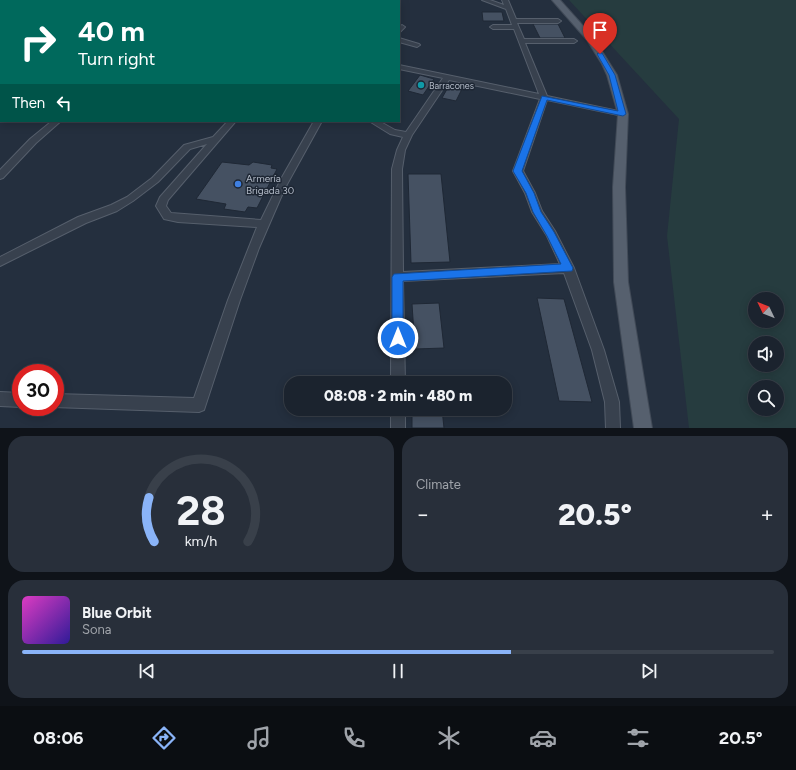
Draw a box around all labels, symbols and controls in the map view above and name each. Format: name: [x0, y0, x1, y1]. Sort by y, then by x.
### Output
pin: [583, 13, 617, 54]
text: 40 m: [78, 14, 145, 48]
icon: right: [12, 16, 64, 68]
icon: arrive: [589, 19, 611, 41]
text: Turn right: [78, 48, 155, 70]
marker: Barracones: [416, 80, 426, 90]
place label: Barracones: [429, 80, 474, 91]
icon: left: [53, 92, 75, 114]
text: Then: [12, 94, 45, 112]
place label: Armería Brigada 30: [246, 172, 294, 197]
marker: Armería Brigada 30: [233, 179, 243, 189]
north arrow: [748, 292, 784, 328]
map controls: [748, 292, 784, 416]
position arrow: [377, 317, 419, 359]
button: sound: [748, 336, 784, 372]
speed limit sign: 30: [12, 364, 64, 416]
button: search: [748, 380, 784, 416]
text: 08:08 · 2 min · 480 m: [324, 387, 472, 405]
text: Climate: [416, 477, 461, 492]
text: 28: [176, 485, 226, 535]
text: 20.5°: [558, 496, 632, 533]
text: −: [416, 501, 430, 528]
text: +: [760, 501, 774, 528]
text: km/h: [185, 532, 217, 550]
text: Blue Orbit: [82, 604, 152, 622]
text: Sona: [82, 622, 111, 637]
icon: previous: [136, 660, 158, 682]
icon: pause: [387, 660, 409, 682]
icon: next: [638, 660, 660, 682]
icon: directions: [150, 724, 178, 752]
icon: music: [245, 724, 273, 752]
icon: phone: [340, 724, 368, 752]
icon: climate: [435, 724, 463, 752]
icon: car: [529, 724, 557, 752]
icon: filters: [624, 724, 652, 752]
text: 08:06: [33, 727, 84, 749]
text: 20.5°: [719, 727, 763, 749]

